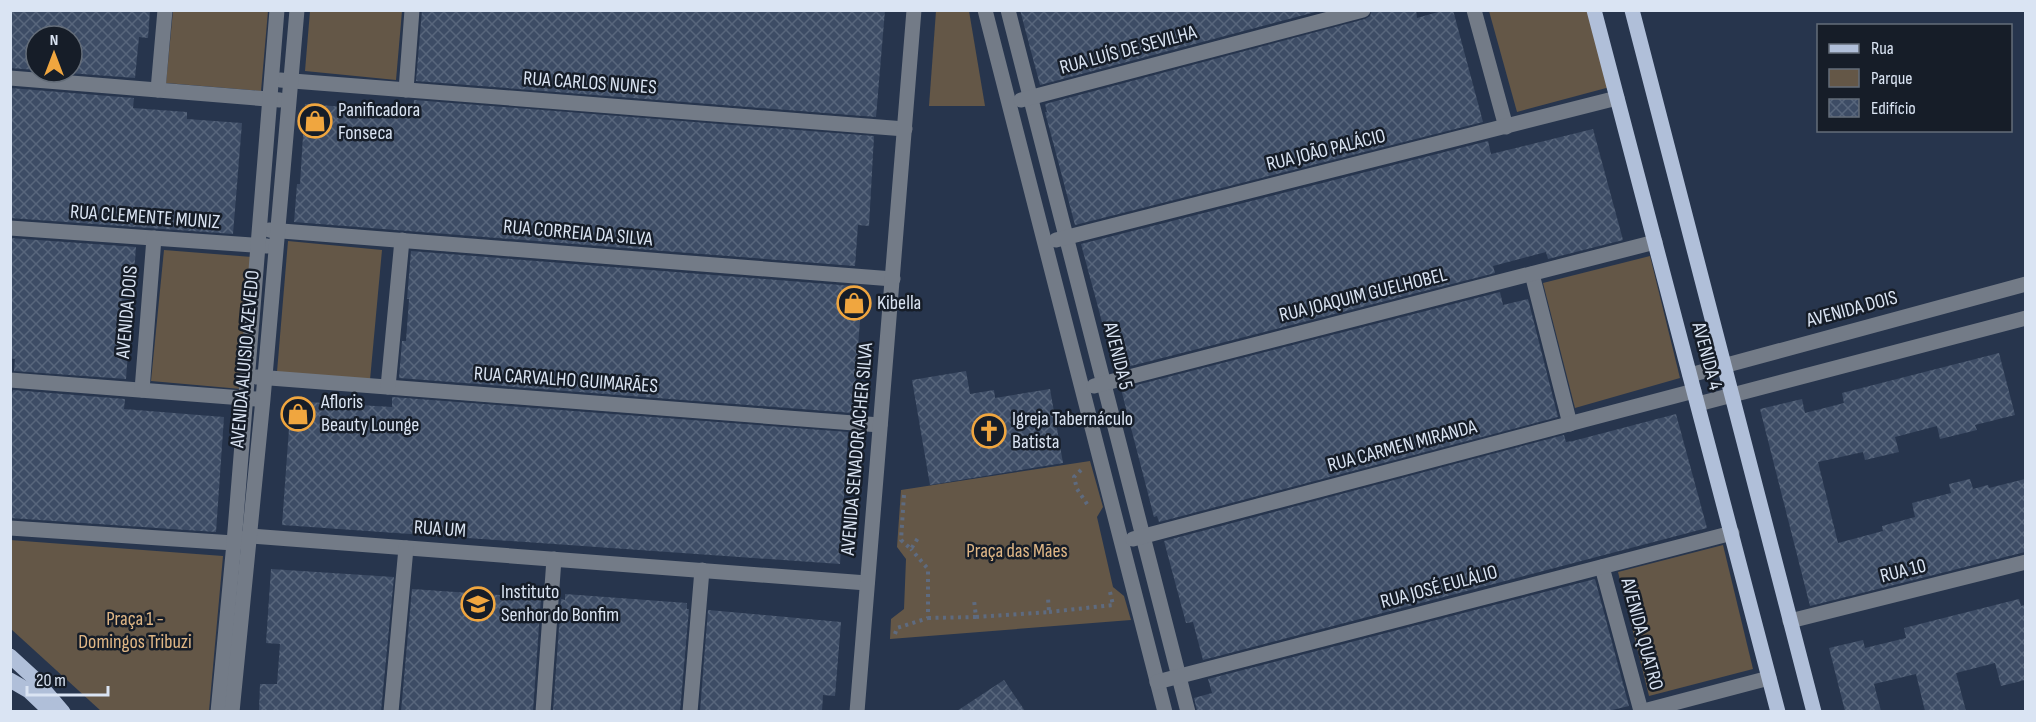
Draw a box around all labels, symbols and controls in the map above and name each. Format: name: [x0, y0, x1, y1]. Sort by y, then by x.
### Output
street label: RUA LUÍS DE SEVILHA: [1057, 20, 1199, 80]
north arrow: [24, 24, 84, 84]
legend: [1817, 24, 2012, 132]
text: N: [50, 31, 58, 50]
text: Rua: [1871, 38, 1894, 59]
street label: RUA CARLOS NUNES: [522, 66, 658, 100]
text: Parque: [1871, 68, 1912, 89]
place label: Panificadora Fonseca: [338, 98, 420, 145]
text: Edifício: [1871, 98, 1916, 119]
shop icon: Panificadora Fonseca: [297, 103, 333, 139]
street label: RUA JOÃO PALÁCIO: [1264, 124, 1388, 176]
street label: RUA CLEMENTE MUNIZ: [69, 200, 221, 234]
street label: RUA CORREIA DA SILVA: [502, 215, 654, 252]
street label: RUA JOAQUIM GUELHOBEL: [1277, 262, 1450, 327]
street label: AVENIDA DOIS: [111, 265, 143, 360]
street label: AVENIDA ALUISIO AZEVEDO: [225, 269, 265, 450]
shop icon: Kibella: [836, 285, 872, 321]
street label: AVENIDA DOIS: [1803, 285, 1900, 333]
place label: Kibella: [877, 291, 921, 315]
street label: AVENIDA 5: [1098, 319, 1138, 392]
street label: AVENIDA 4: [1686, 319, 1728, 392]
street label: AVENIDA SENADOR ACHER SILVA: [836, 341, 878, 557]
street label: RUA CARVALHO GUIMARÃES: [473, 362, 659, 398]
place label: Afloris Beauty Lounge: [320, 390, 419, 437]
shop icon: Afloris Beauty Lounge: [280, 396, 316, 432]
place label: Igreja Tabernáculo Batista: [1012, 407, 1133, 454]
church icon: Igreja Tabernáculo Batista: [971, 413, 1007, 449]
street label: RUA CARMEN MIRANDA: [1325, 414, 1480, 477]
street label: RUA UM: [413, 515, 467, 543]
park label: Praça das Mães: [966, 539, 1068, 563]
street label: RUA 10: [1878, 554, 1928, 588]
street label: RUA JOSÉ EULÁLIO: [1378, 560, 1500, 614]
street label: AVENIDA QUATRO: [1615, 574, 1669, 693]
place label: Instituto Senhor do Bonfim: [501, 580, 619, 627]
school or university icon: Instituto Senhor do Bonfim: [460, 586, 496, 622]
park label: Praça 1 - Domingos Tribuzi: [78, 607, 192, 654]
scale bar: [27, 659, 108, 697]
text: 20 m: [36, 670, 66, 691]

